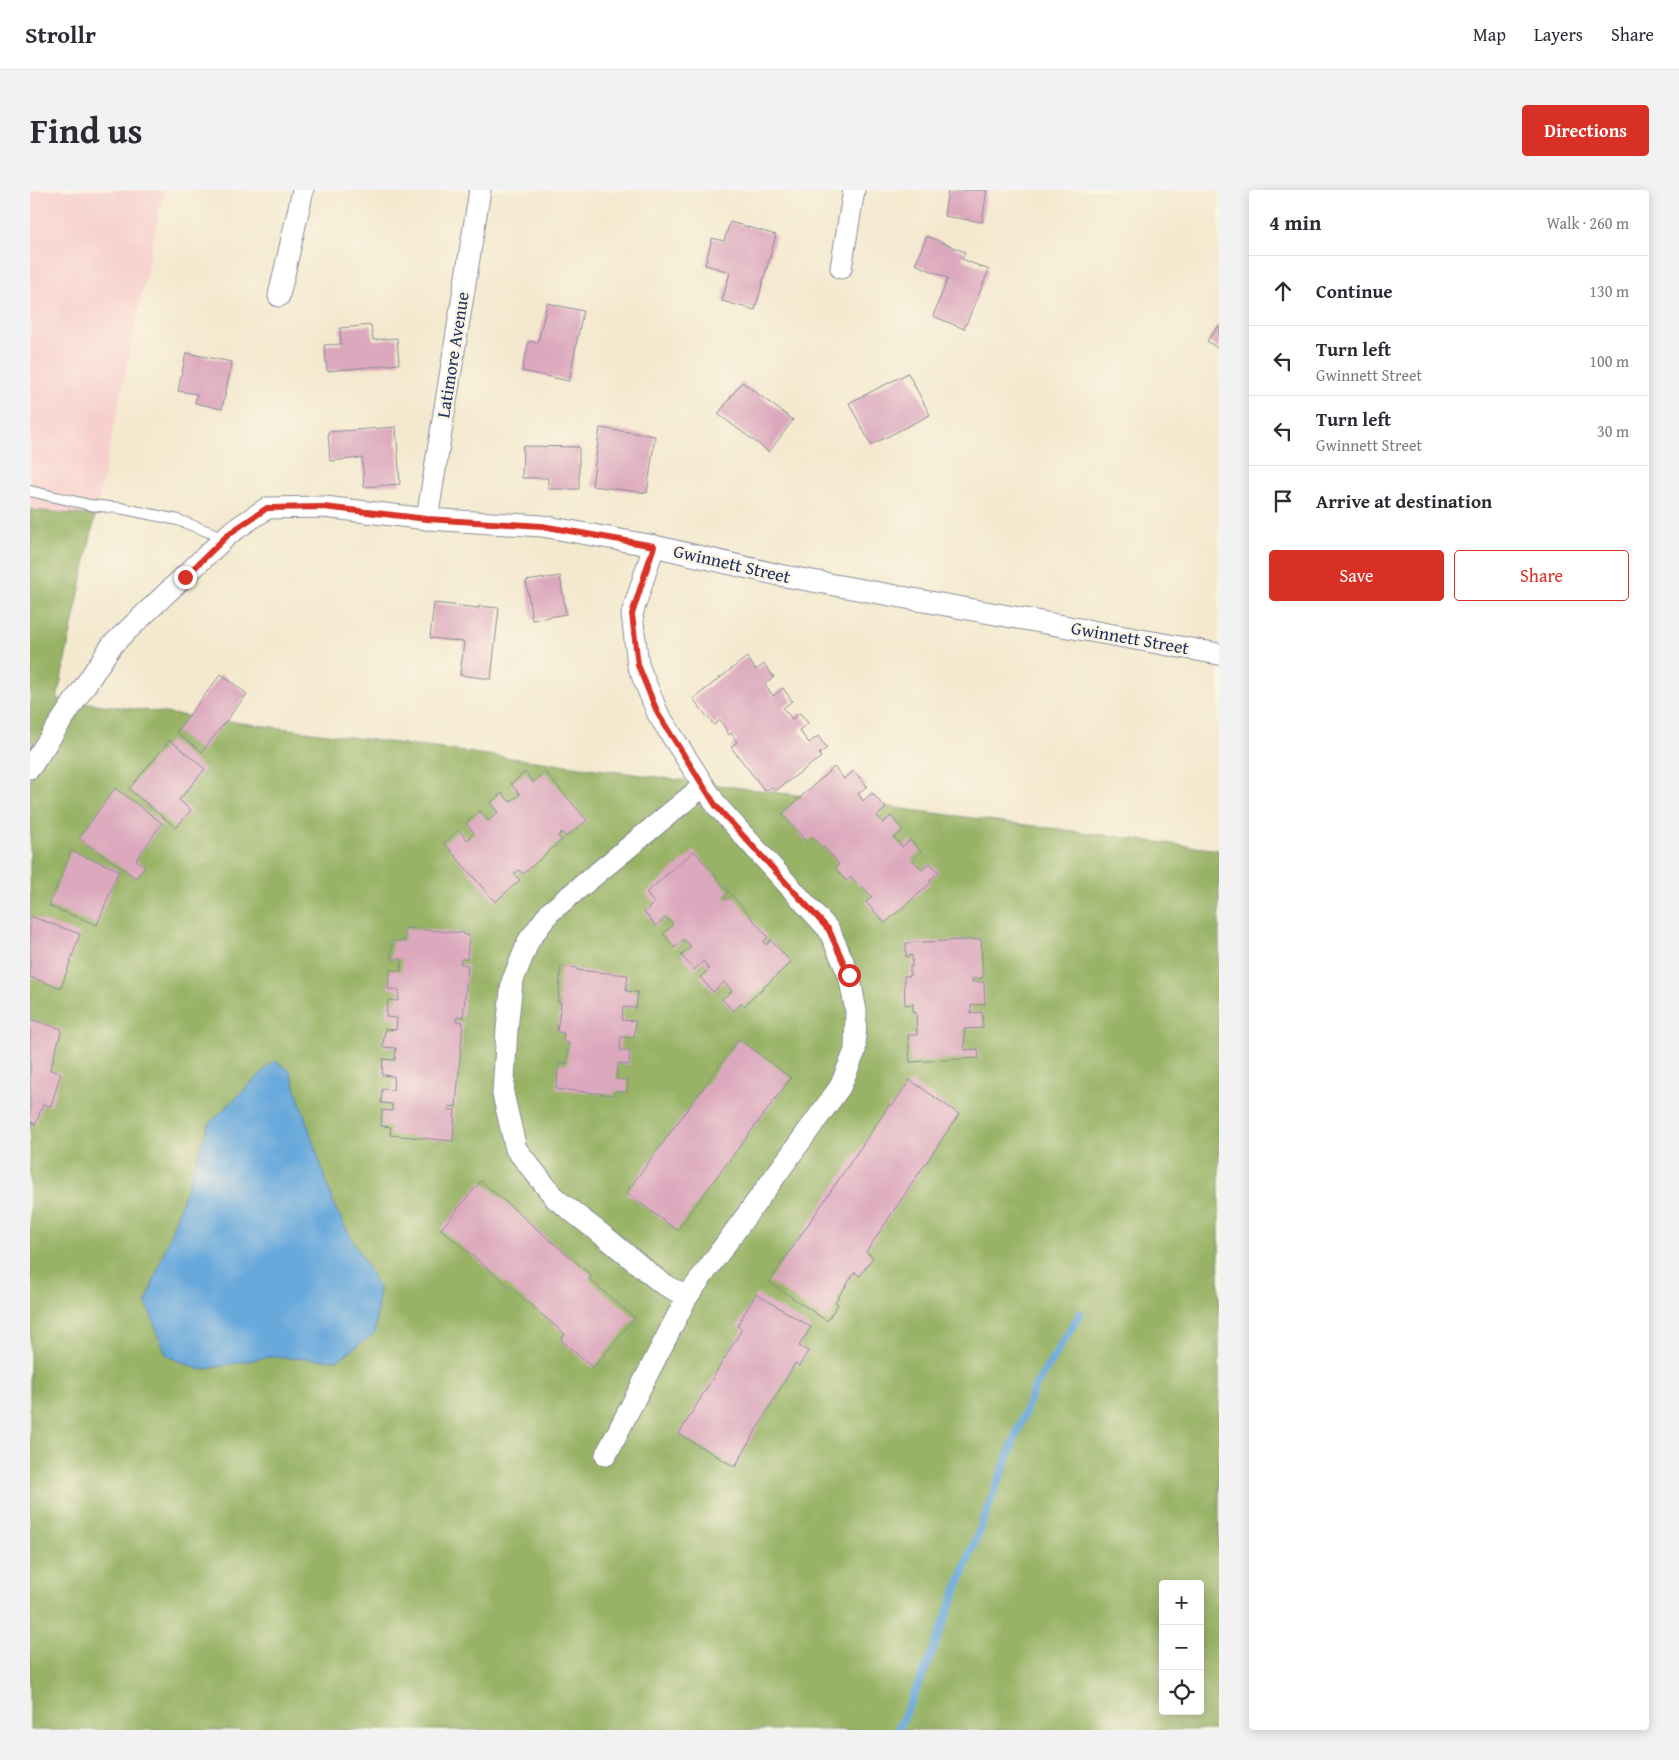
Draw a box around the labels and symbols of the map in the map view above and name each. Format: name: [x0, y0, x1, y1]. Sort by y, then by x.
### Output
street label: Latimore Avenue: [429, 290, 476, 420]
street label: Gwinnett Street: [671, 537, 794, 590]
route end: [174, 566, 197, 589]
street label: Gwinnett Street: [1069, 614, 1192, 661]
route start: [838, 964, 861, 987]

